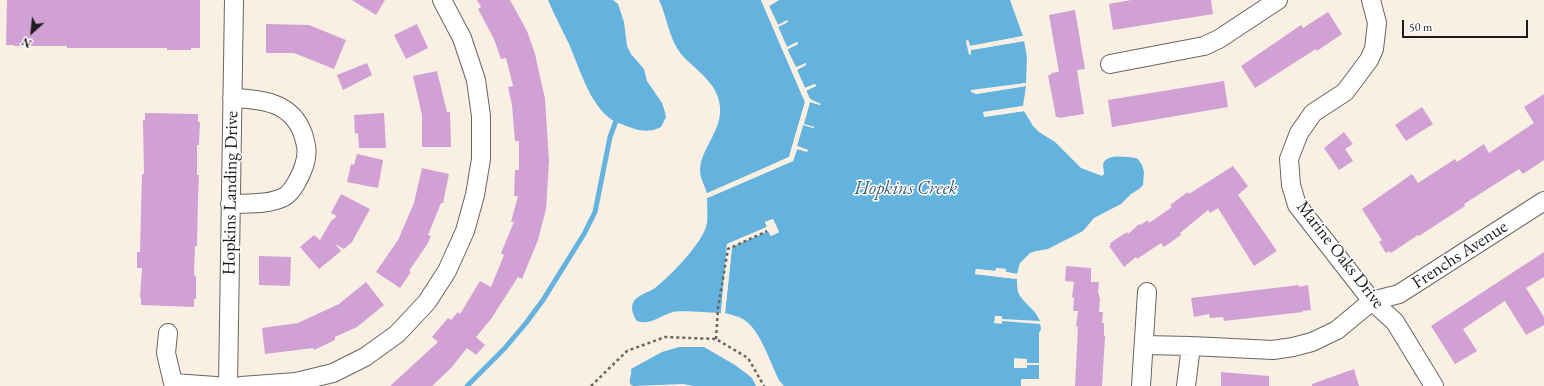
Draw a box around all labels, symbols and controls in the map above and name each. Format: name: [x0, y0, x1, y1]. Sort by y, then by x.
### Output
north arrow: [12, 12, 52, 52]
scale bar: [1404, 12, 1530, 38]
text: 50 m: [1409, 19, 1432, 35]
text: N: [19, 34, 34, 51]
street label: Hopkins Landing Drive: [219, 111, 243, 275]
water label: Hopkins Creek: [855, 178, 957, 200]
street label: Marine Oaks Drive: [1291, 197, 1389, 313]
street label: Frenchs Avenue: [1408, 216, 1512, 294]

